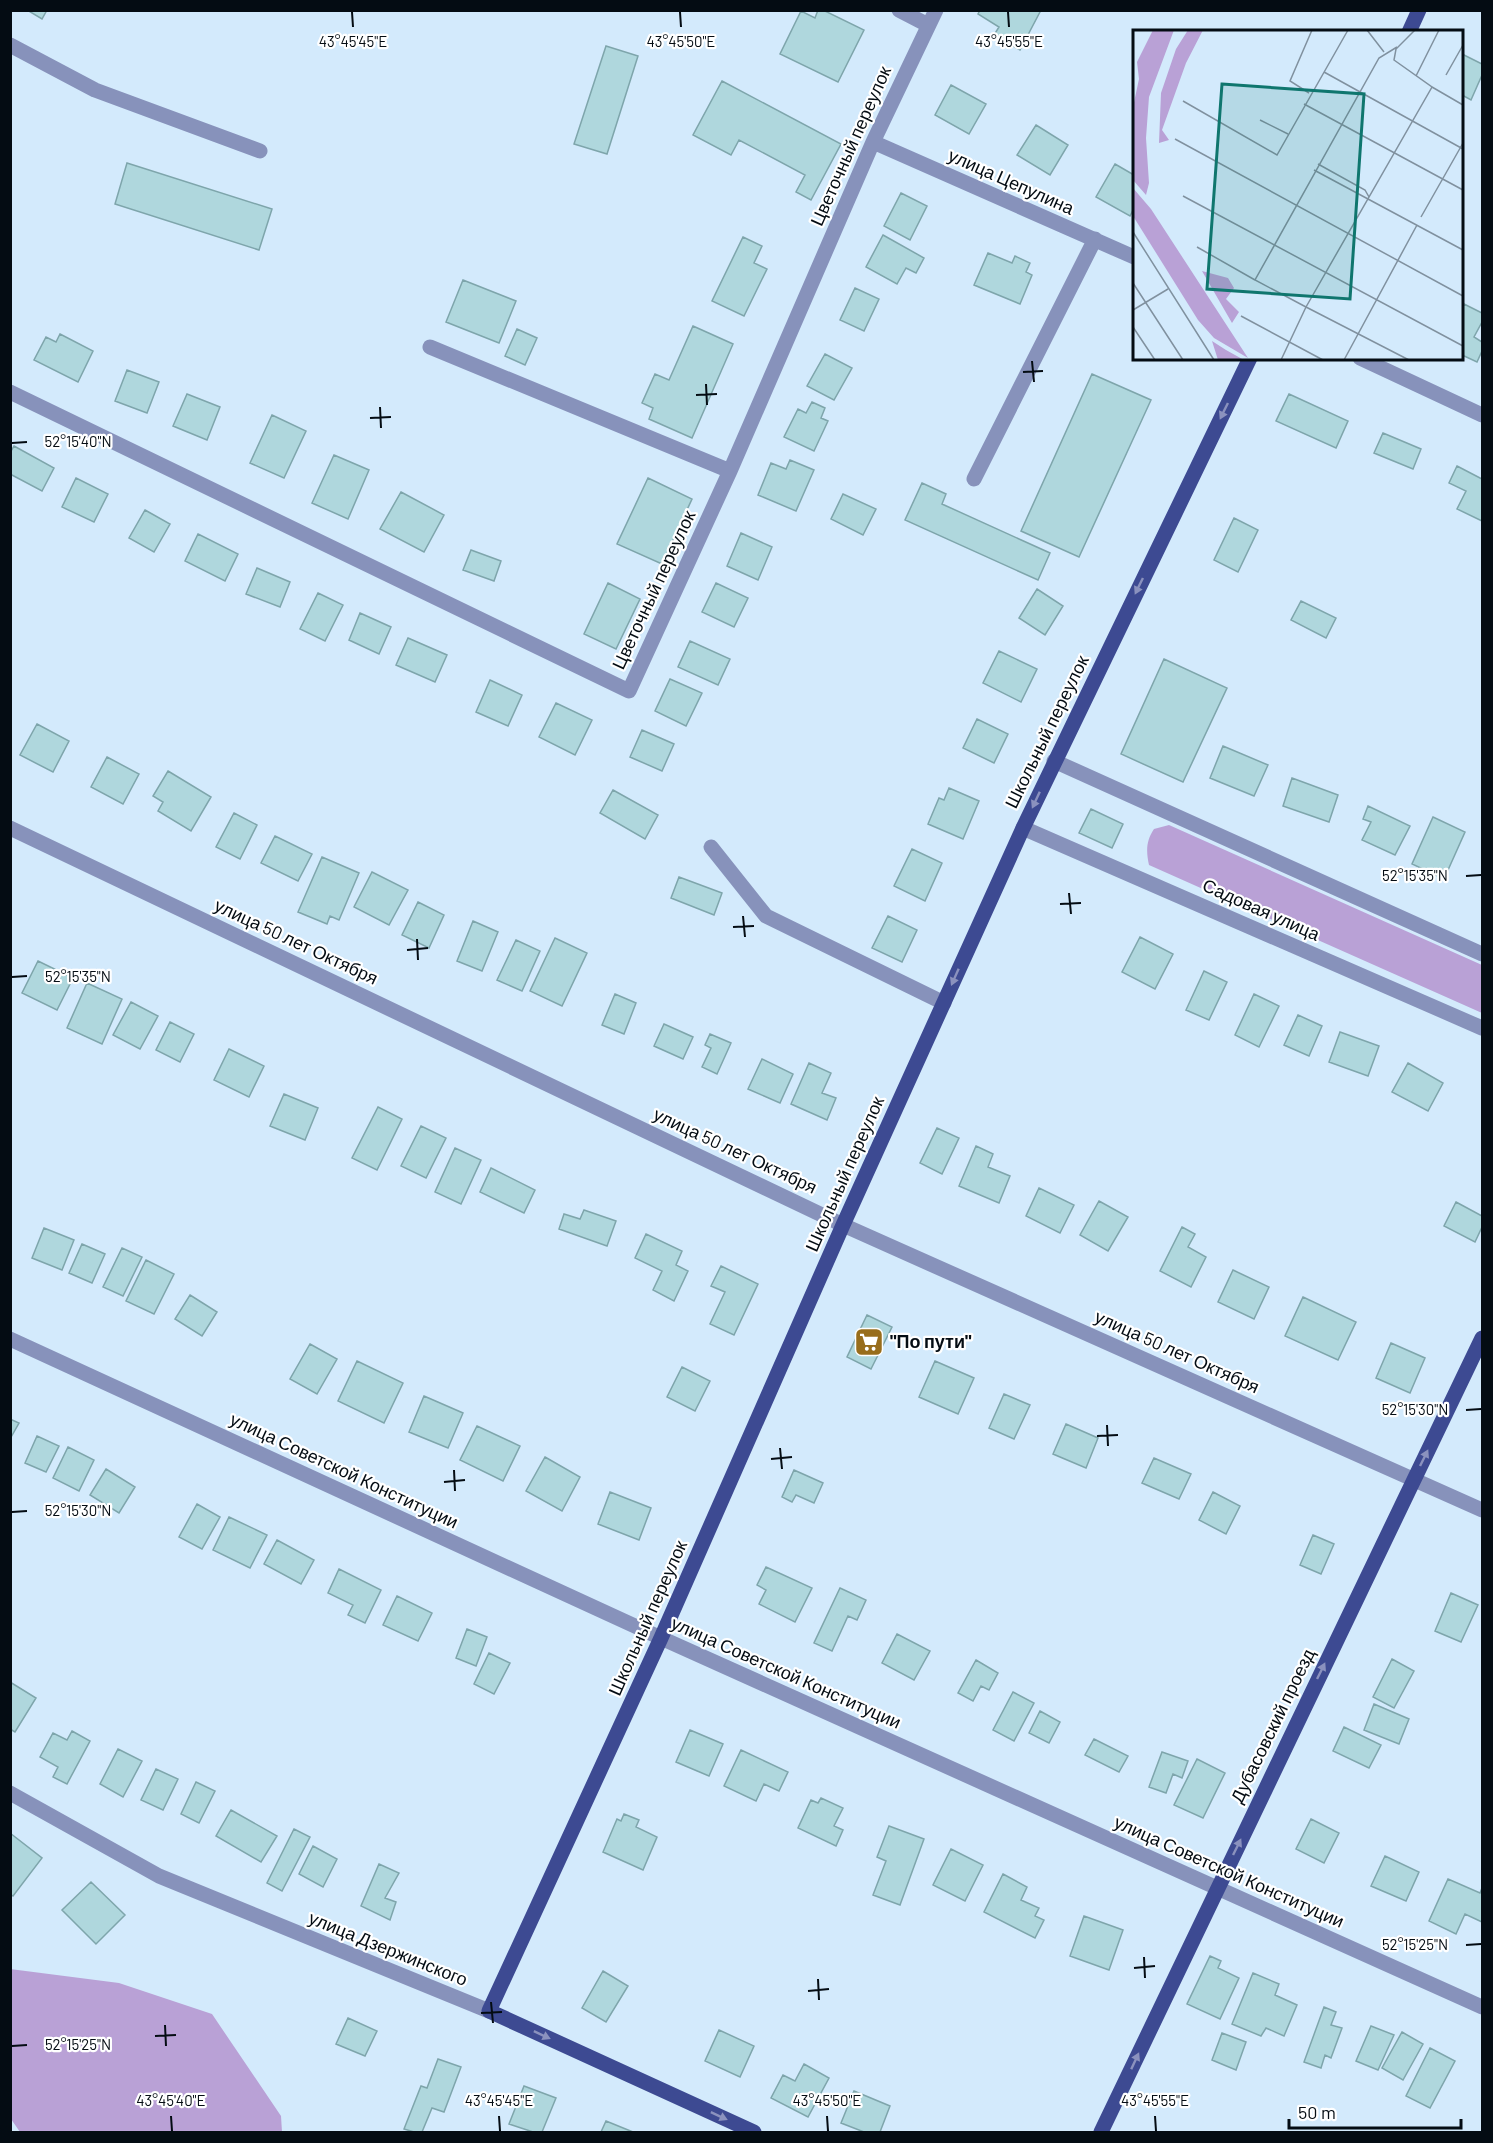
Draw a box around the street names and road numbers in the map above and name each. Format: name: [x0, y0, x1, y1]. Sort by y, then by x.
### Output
street label: Цветочный переулок: [805, 62, 895, 229]
street label: улица Цепулина: [945, 144, 1079, 219]
street label: Цветочный переулок: [607, 507, 700, 672]
street label: Школьный переулок: [1000, 651, 1093, 812]
street label: Садовая улица: [1199, 873, 1324, 945]
street label: улица 50 лет Октября: [211, 894, 382, 989]
street label: Школьный переулок: [800, 1093, 888, 1255]
street label: улица 50 лет Октября: [650, 1103, 821, 1198]
street label: улица 50 лет Октября: [1092, 1305, 1263, 1397]
street label: улица Советской Конституции: [227, 1407, 462, 1533]
street label: Школьный переулок: [603, 1537, 691, 1699]
street label: улица Советской Конституции: [668, 1611, 905, 1733]
street label: Дубасовский проезд: [1225, 1645, 1319, 1806]
street label: улица Советской Конституции: [1111, 1810, 1348, 1932]
street label: улица Дзержинского: [306, 1906, 471, 1990]

